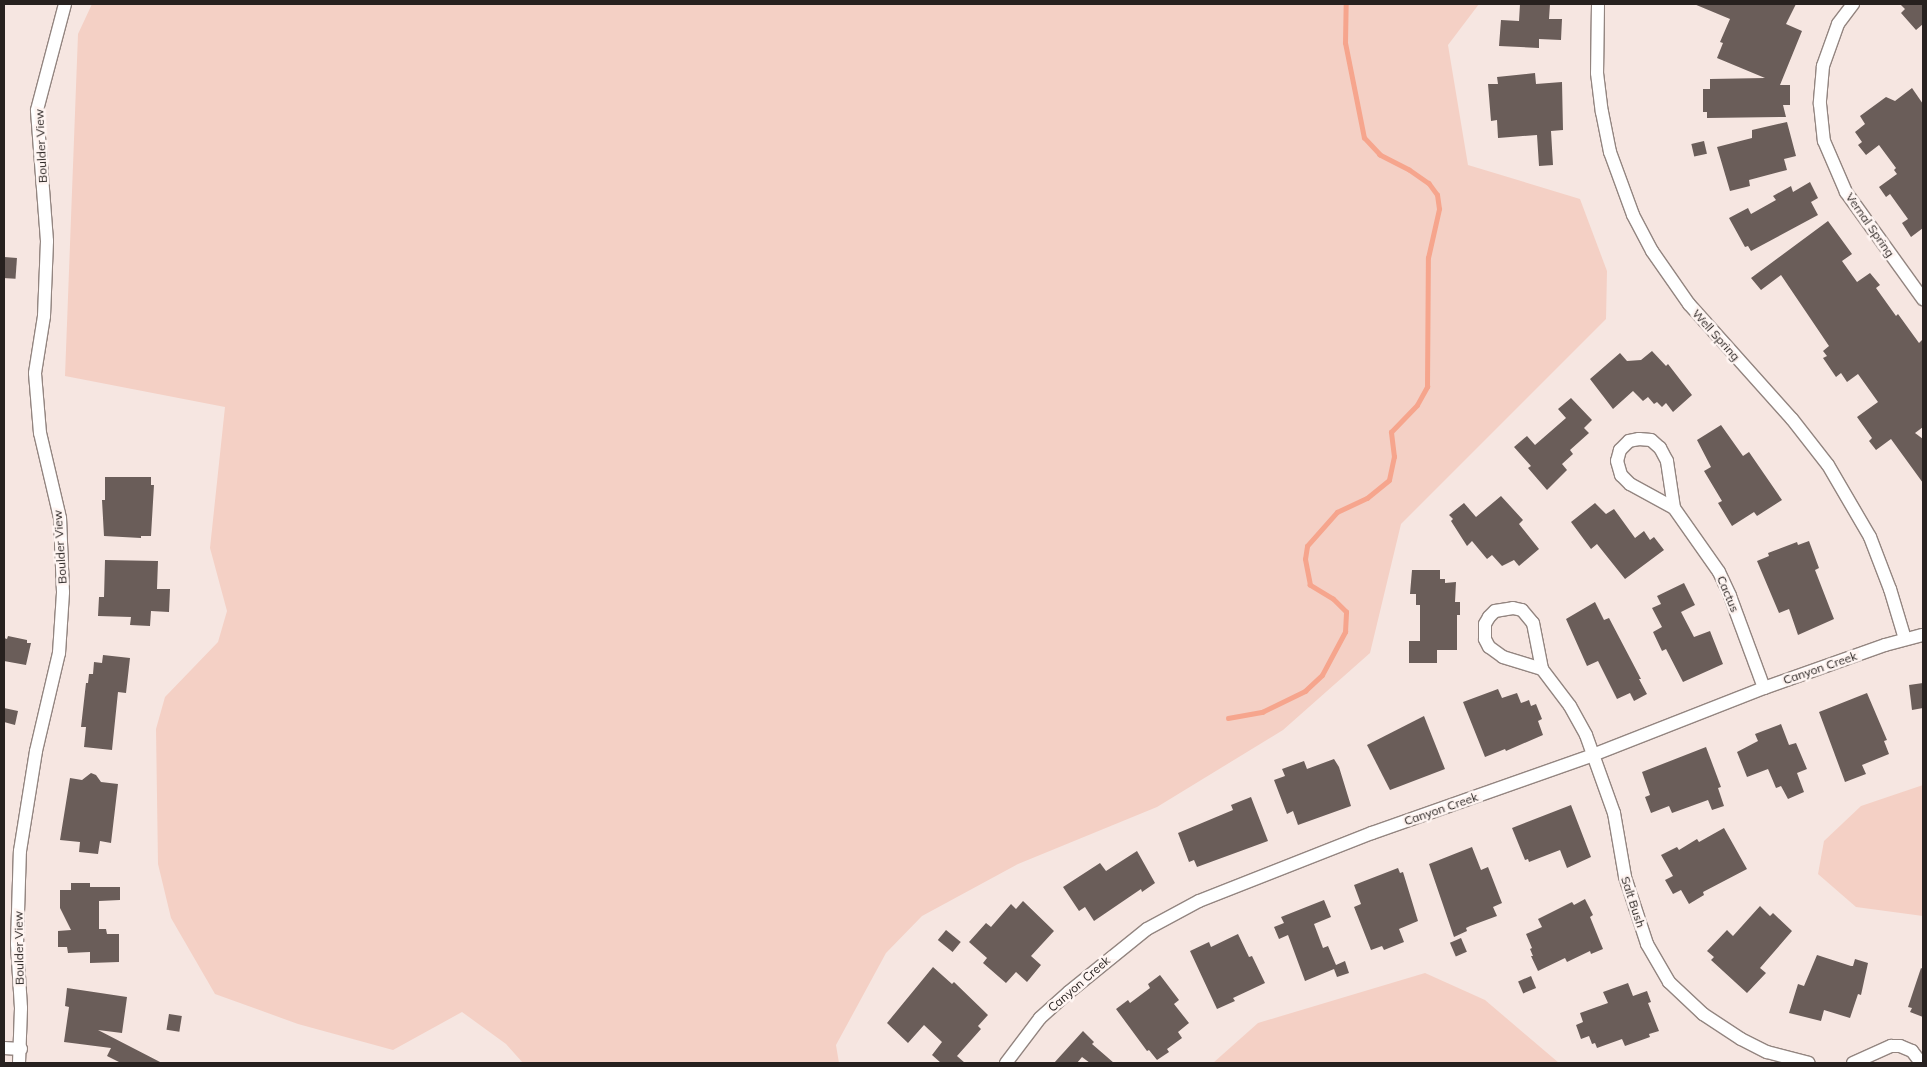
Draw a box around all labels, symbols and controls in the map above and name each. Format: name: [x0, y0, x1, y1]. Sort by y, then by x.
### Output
street label: Boulder View: [32, 109, 50, 183]
street label: Vernal Spring: [1843, 190, 1897, 260]
street label: Well Spring: [1689, 306, 1743, 364]
street label: Boulder View: [50, 510, 70, 584]
street label: Cactus: [1714, 574, 1742, 614]
street label: Canyon Creek: [1781, 649, 1859, 687]
street label: Canyon Creek: [1402, 790, 1480, 828]
street label: Salt Bush: [1618, 875, 1648, 929]
street label: Boulder View: [11, 911, 27, 985]
street label: Canyon Creek: [1045, 953, 1113, 1015]

